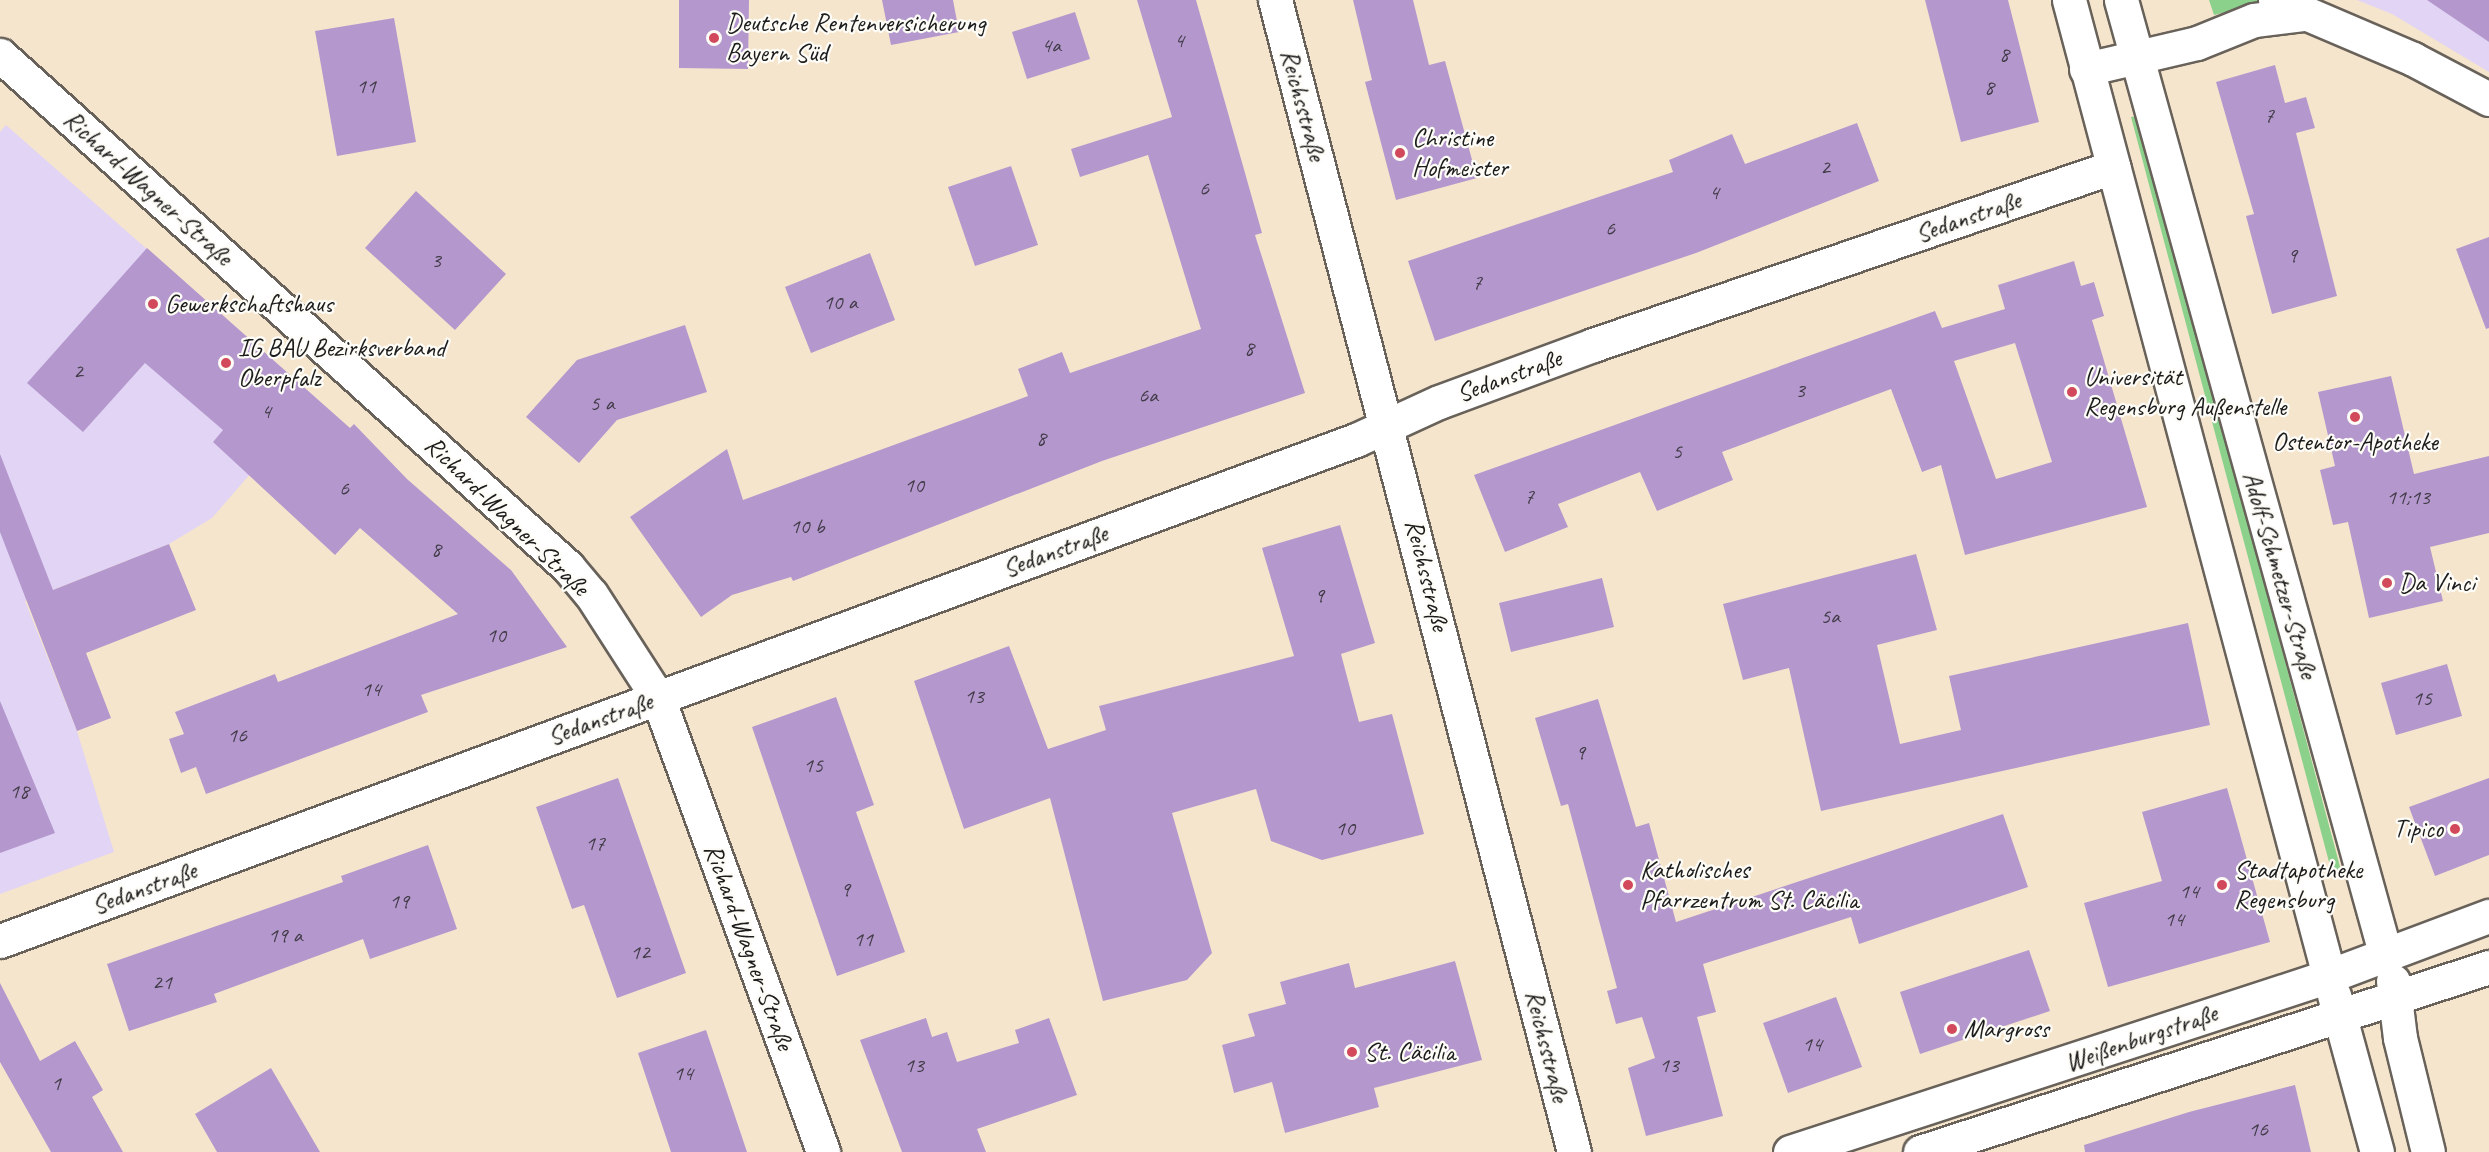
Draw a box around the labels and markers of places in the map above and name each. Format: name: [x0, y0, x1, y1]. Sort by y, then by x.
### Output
place label: Deutsche Rentenversicherung Bayern Süd: [726, 7, 985, 68]
marker: Deutsche Rentenversicherung Bayern Süd: [707, 31, 721, 45]
place label: Christine Hofmeister: [1412, 122, 1508, 184]
marker: Christine Hofmeister: [1393, 146, 1407, 160]
place label: Gewerkschaftshaus: [165, 288, 333, 320]
marker: Gewerkschaftshaus: [146, 297, 160, 311]
place label: IG BAU Bezirksverband Oberpfalz: [238, 332, 446, 394]
marker: IG BAU Bezirksverband Oberpfalz: [219, 356, 233, 370]
place label: Universität Regensburg Außenstelle: [2084, 361, 2286, 422]
marker: Universität Regensburg Außenstelle: [2065, 385, 2079, 399]
marker: Ostentor-Apotheke: [2348, 410, 2362, 424]
place label: Ostentor-Apotheke: [2272, 426, 2438, 458]
place label: Da Vinci: [2399, 567, 2475, 599]
marker: Da Vinci: [2380, 576, 2394, 590]
place label: Tipico: [2393, 813, 2443, 845]
marker: Tipico: [2448, 822, 2462, 836]
place label: Katholisches Pfarrzentrum St. Cäcilia: [1640, 854, 1859, 916]
place label: Stadtapotheke Regensburg: [2234, 854, 2362, 916]
marker: Katholisches Pfarrzentrum St. Cäcilia: [1621, 878, 1635, 892]
marker: Stadtapotheke Regensburg: [2215, 878, 2229, 892]
place label: Margross: [1964, 1013, 2049, 1045]
marker: Margross: [1945, 1022, 1959, 1036]
place label: St. Cäcilia: [1364, 1036, 1455, 1068]
marker: St. Cäcilia: [1345, 1045, 1359, 1059]

